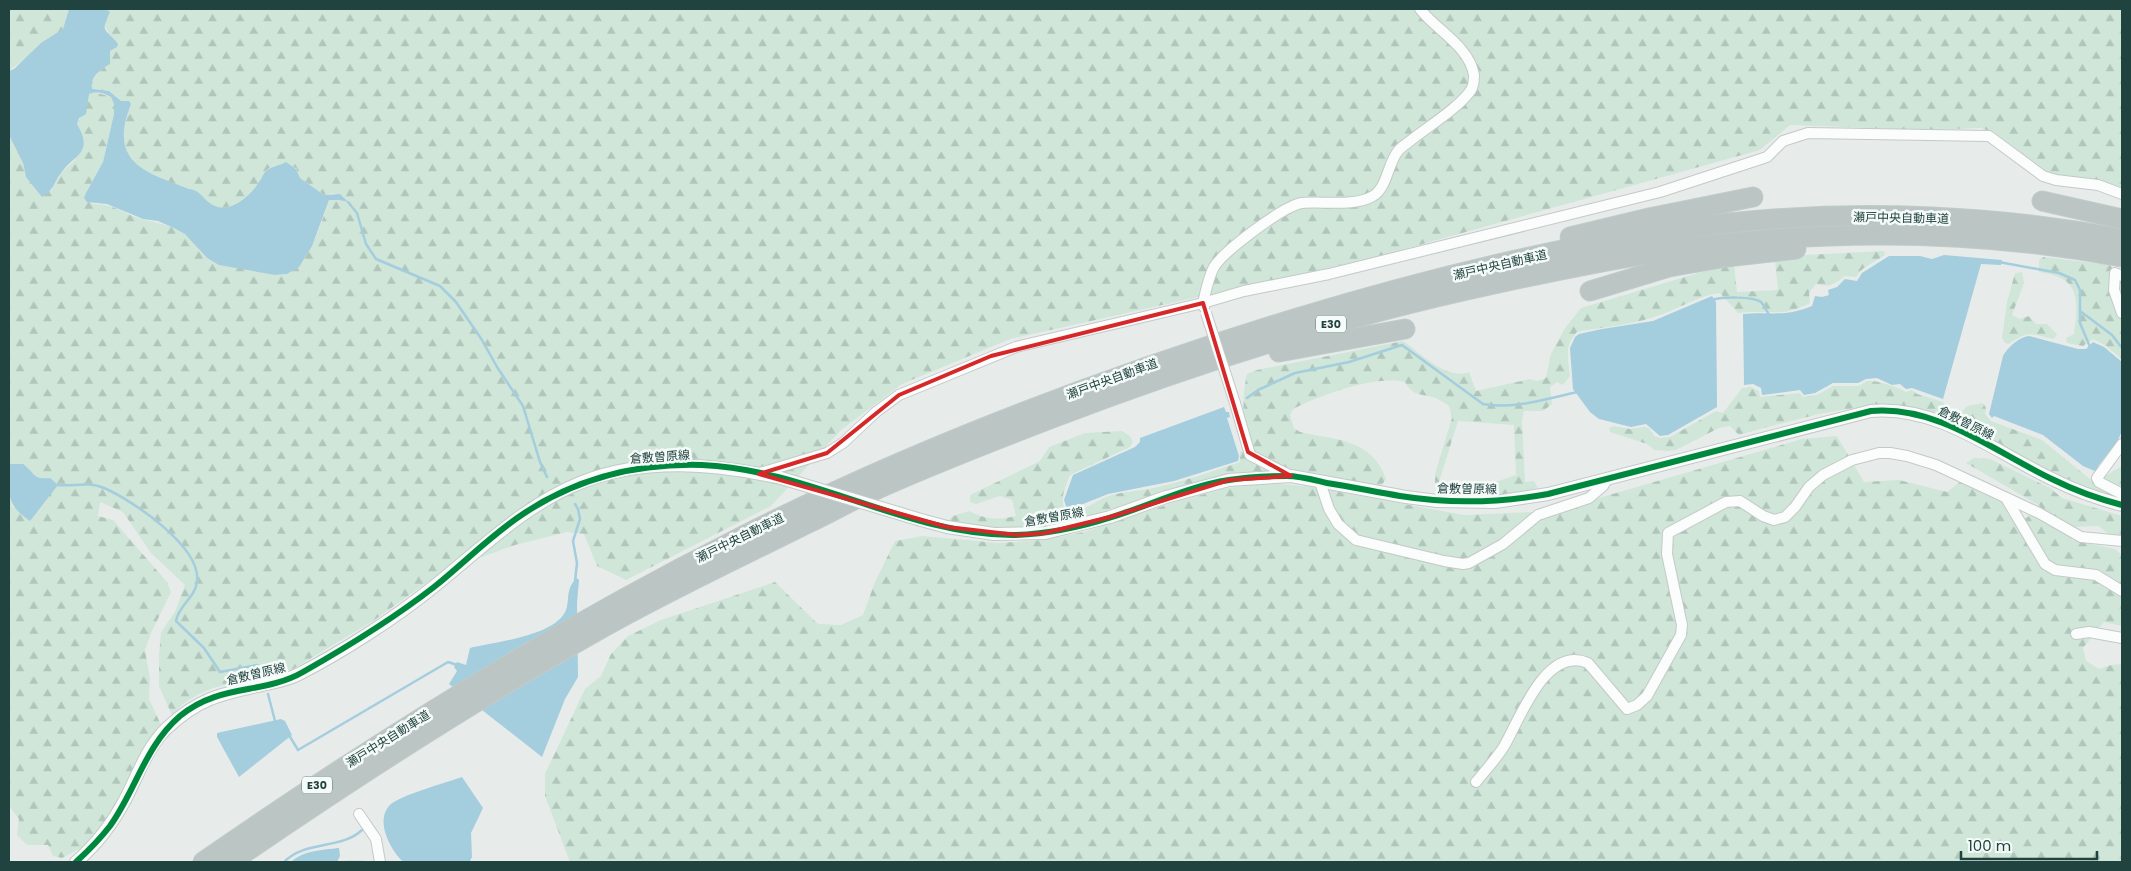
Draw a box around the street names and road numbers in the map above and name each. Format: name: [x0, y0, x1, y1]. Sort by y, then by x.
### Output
street label: 瀬戸中央自動車道: [1853, 208, 1949, 227]
street label: 瀬戸中央自動車道: [1451, 245, 1549, 284]
road number: E30: [1316, 316, 1346, 332]
street label: 瀬戸中央自動車道: [1064, 354, 1160, 403]
street label: 倉敷曽原線: [1936, 402, 1997, 443]
street label: 倉敷曽原線: [629, 446, 690, 467]
street label: 倉敷曽原線: [1437, 479, 1497, 498]
street label: 倉敷曽原線: [1023, 503, 1085, 530]
street label: 瀬戸中央自動車道: [693, 509, 787, 566]
street label: 倉敷曽原線: [225, 658, 287, 689]
street label: 瀬戸中央自動車道: [343, 706, 433, 771]
road number: E30: [302, 776, 332, 794]

